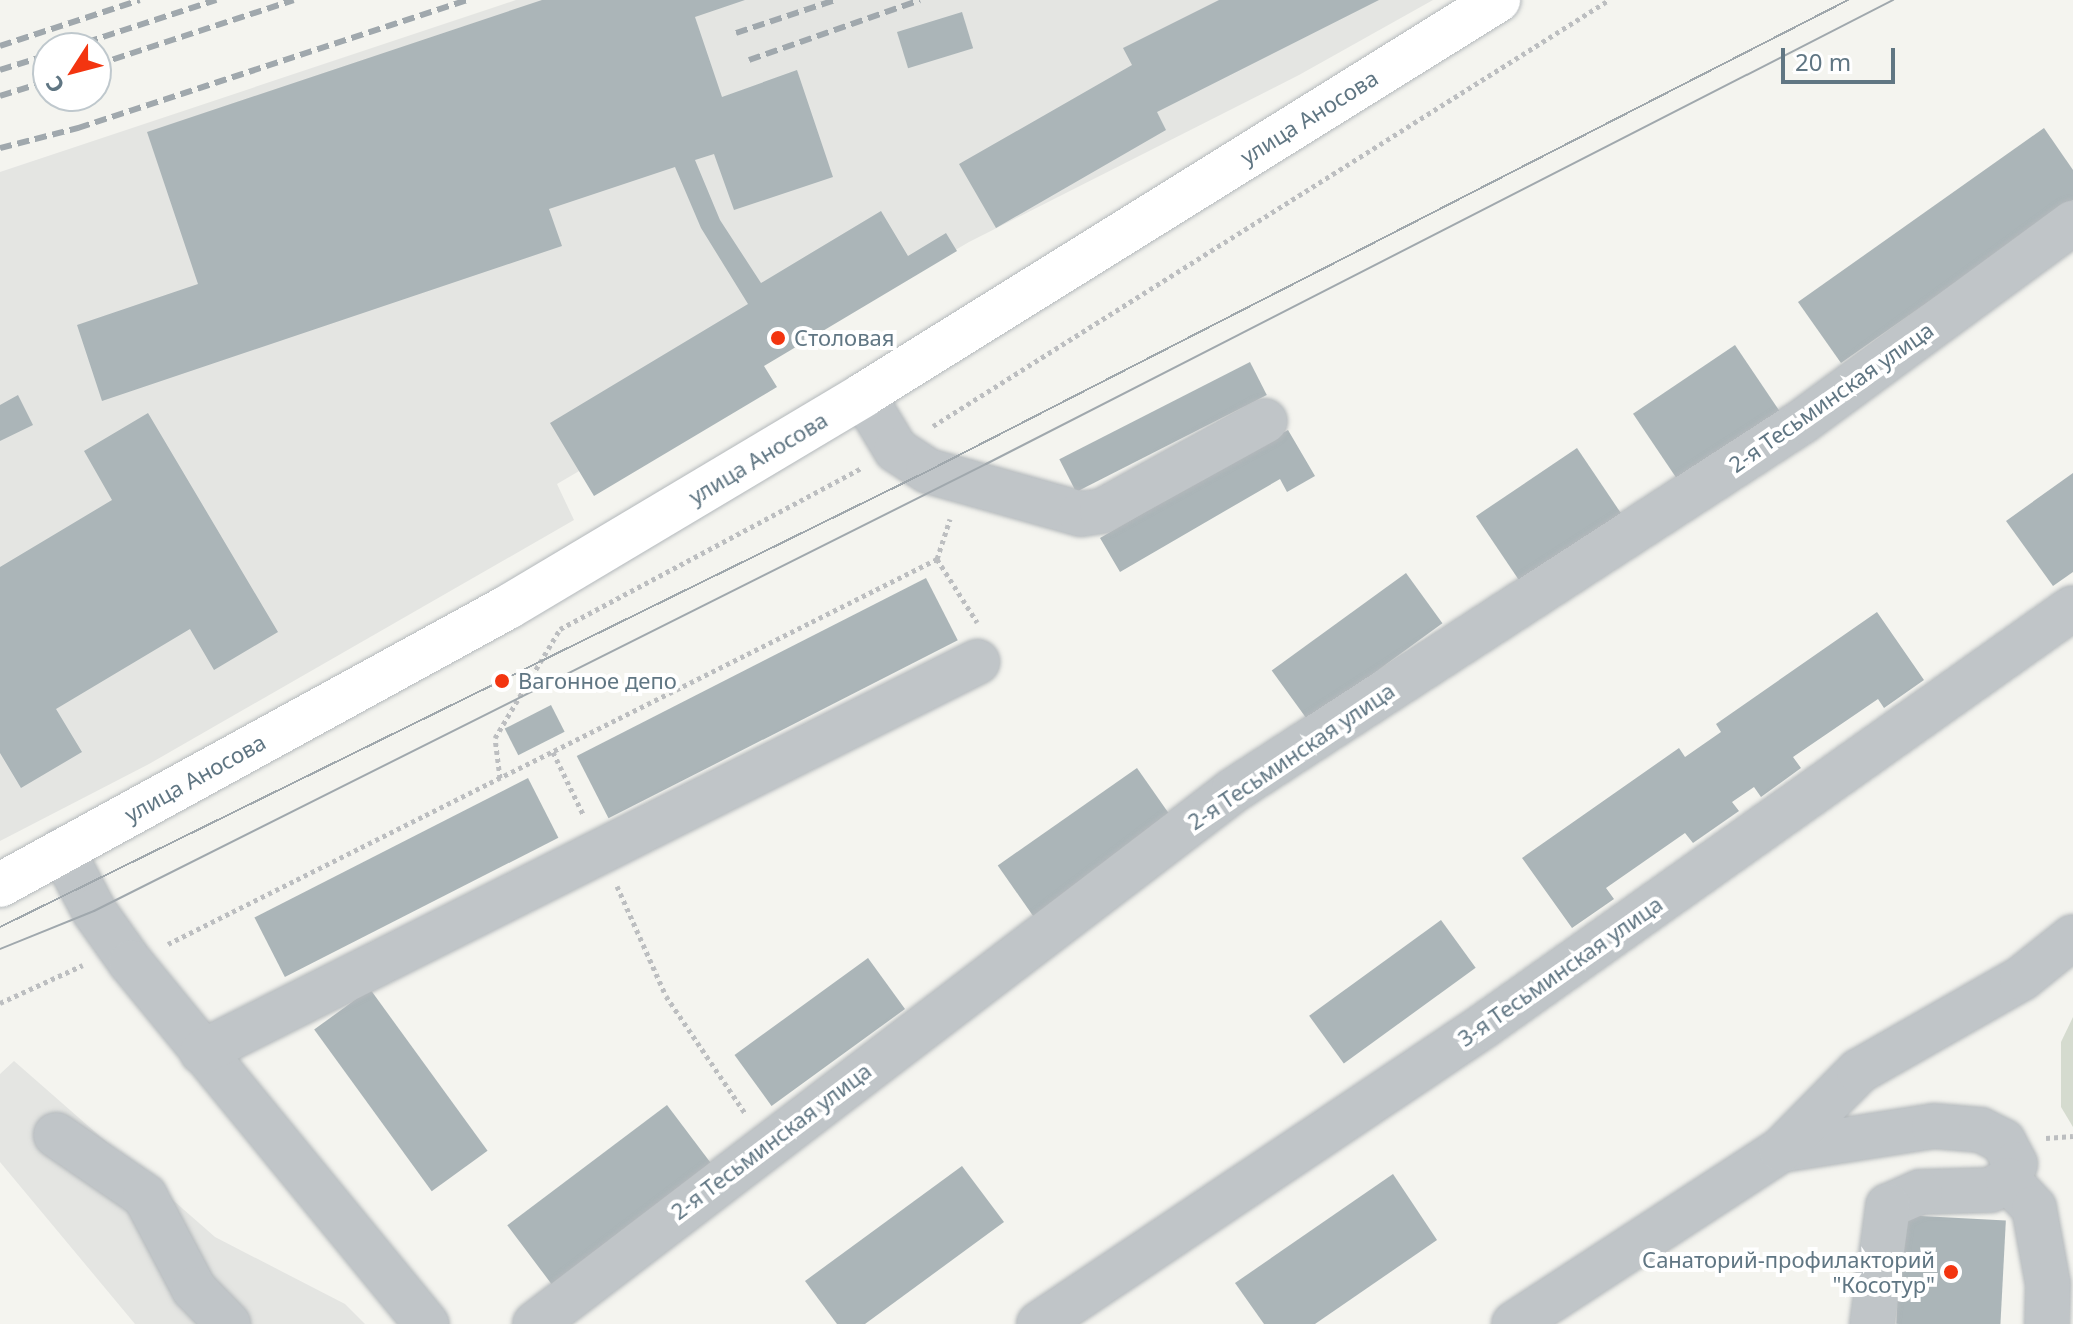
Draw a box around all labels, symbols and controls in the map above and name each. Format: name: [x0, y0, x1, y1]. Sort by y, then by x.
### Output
north arrow: [32, 32, 112, 112]
scale bar: [1785, 32, 1899, 82]
text: 20 m: [1795, 45, 1851, 78]
street label: улица Аносова: [1235, 64, 1383, 170]
text: С: [38, 70, 71, 99]
street label: 2-я Тесьминская улица: [1724, 316, 1938, 478]
place label: Столовая: [794, 325, 894, 351]
marker: Столовая: [769, 329, 787, 347]
street label: улица Аносова: [684, 406, 832, 510]
place label: Вагонное депо: [518, 668, 677, 694]
marker: Вагонное депо: [493, 672, 511, 690]
street label: 2-я Тесьминская улица: [1183, 677, 1399, 835]
street label: улица Аносова: [120, 728, 270, 828]
street label: 3-я Тесьминская улица: [1453, 890, 1667, 1052]
street label: 2-я Тесьминская улица: [666, 1057, 876, 1225]
place label: Санаторий-профилакторий "Косотур": [1642, 1246, 1935, 1298]
marker: Санаторий-профилакторий "Косотур": [1942, 1263, 1960, 1281]

